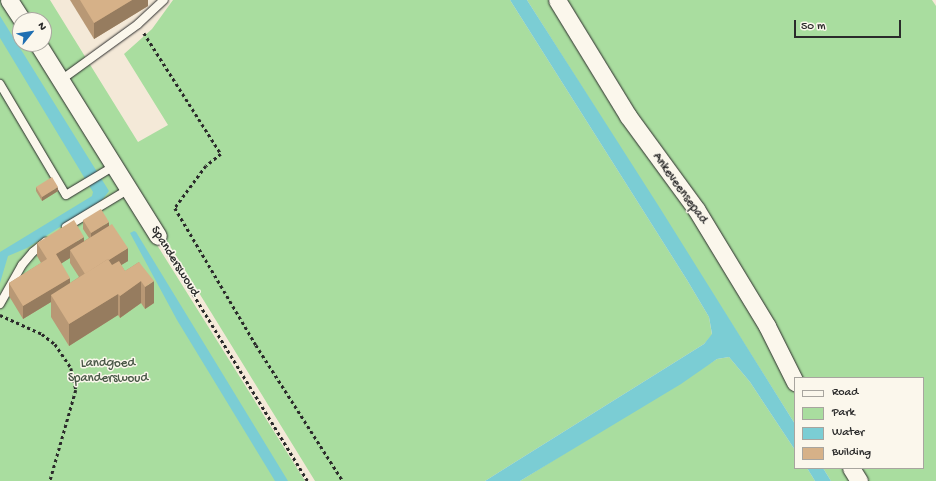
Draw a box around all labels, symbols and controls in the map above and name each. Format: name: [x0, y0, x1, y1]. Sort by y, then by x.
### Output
north arrow: [12, 12, 52, 52]
scale bar: [796, 12, 903, 38]
text: N: [35, 20, 49, 33]
text: 50 m: [801, 20, 826, 34]
street label: Ankeveensepad: [648, 150, 710, 228]
street label: Spanderswoud: [146, 224, 202, 300]
park label: Landgoed Spanderswoud: [68, 357, 148, 388]
legend: [794, 377, 924, 469]
text: Road: [832, 386, 858, 400]
text: Park: [832, 406, 855, 420]
text: Water: [832, 426, 864, 440]
text: Building: [832, 446, 871, 460]

